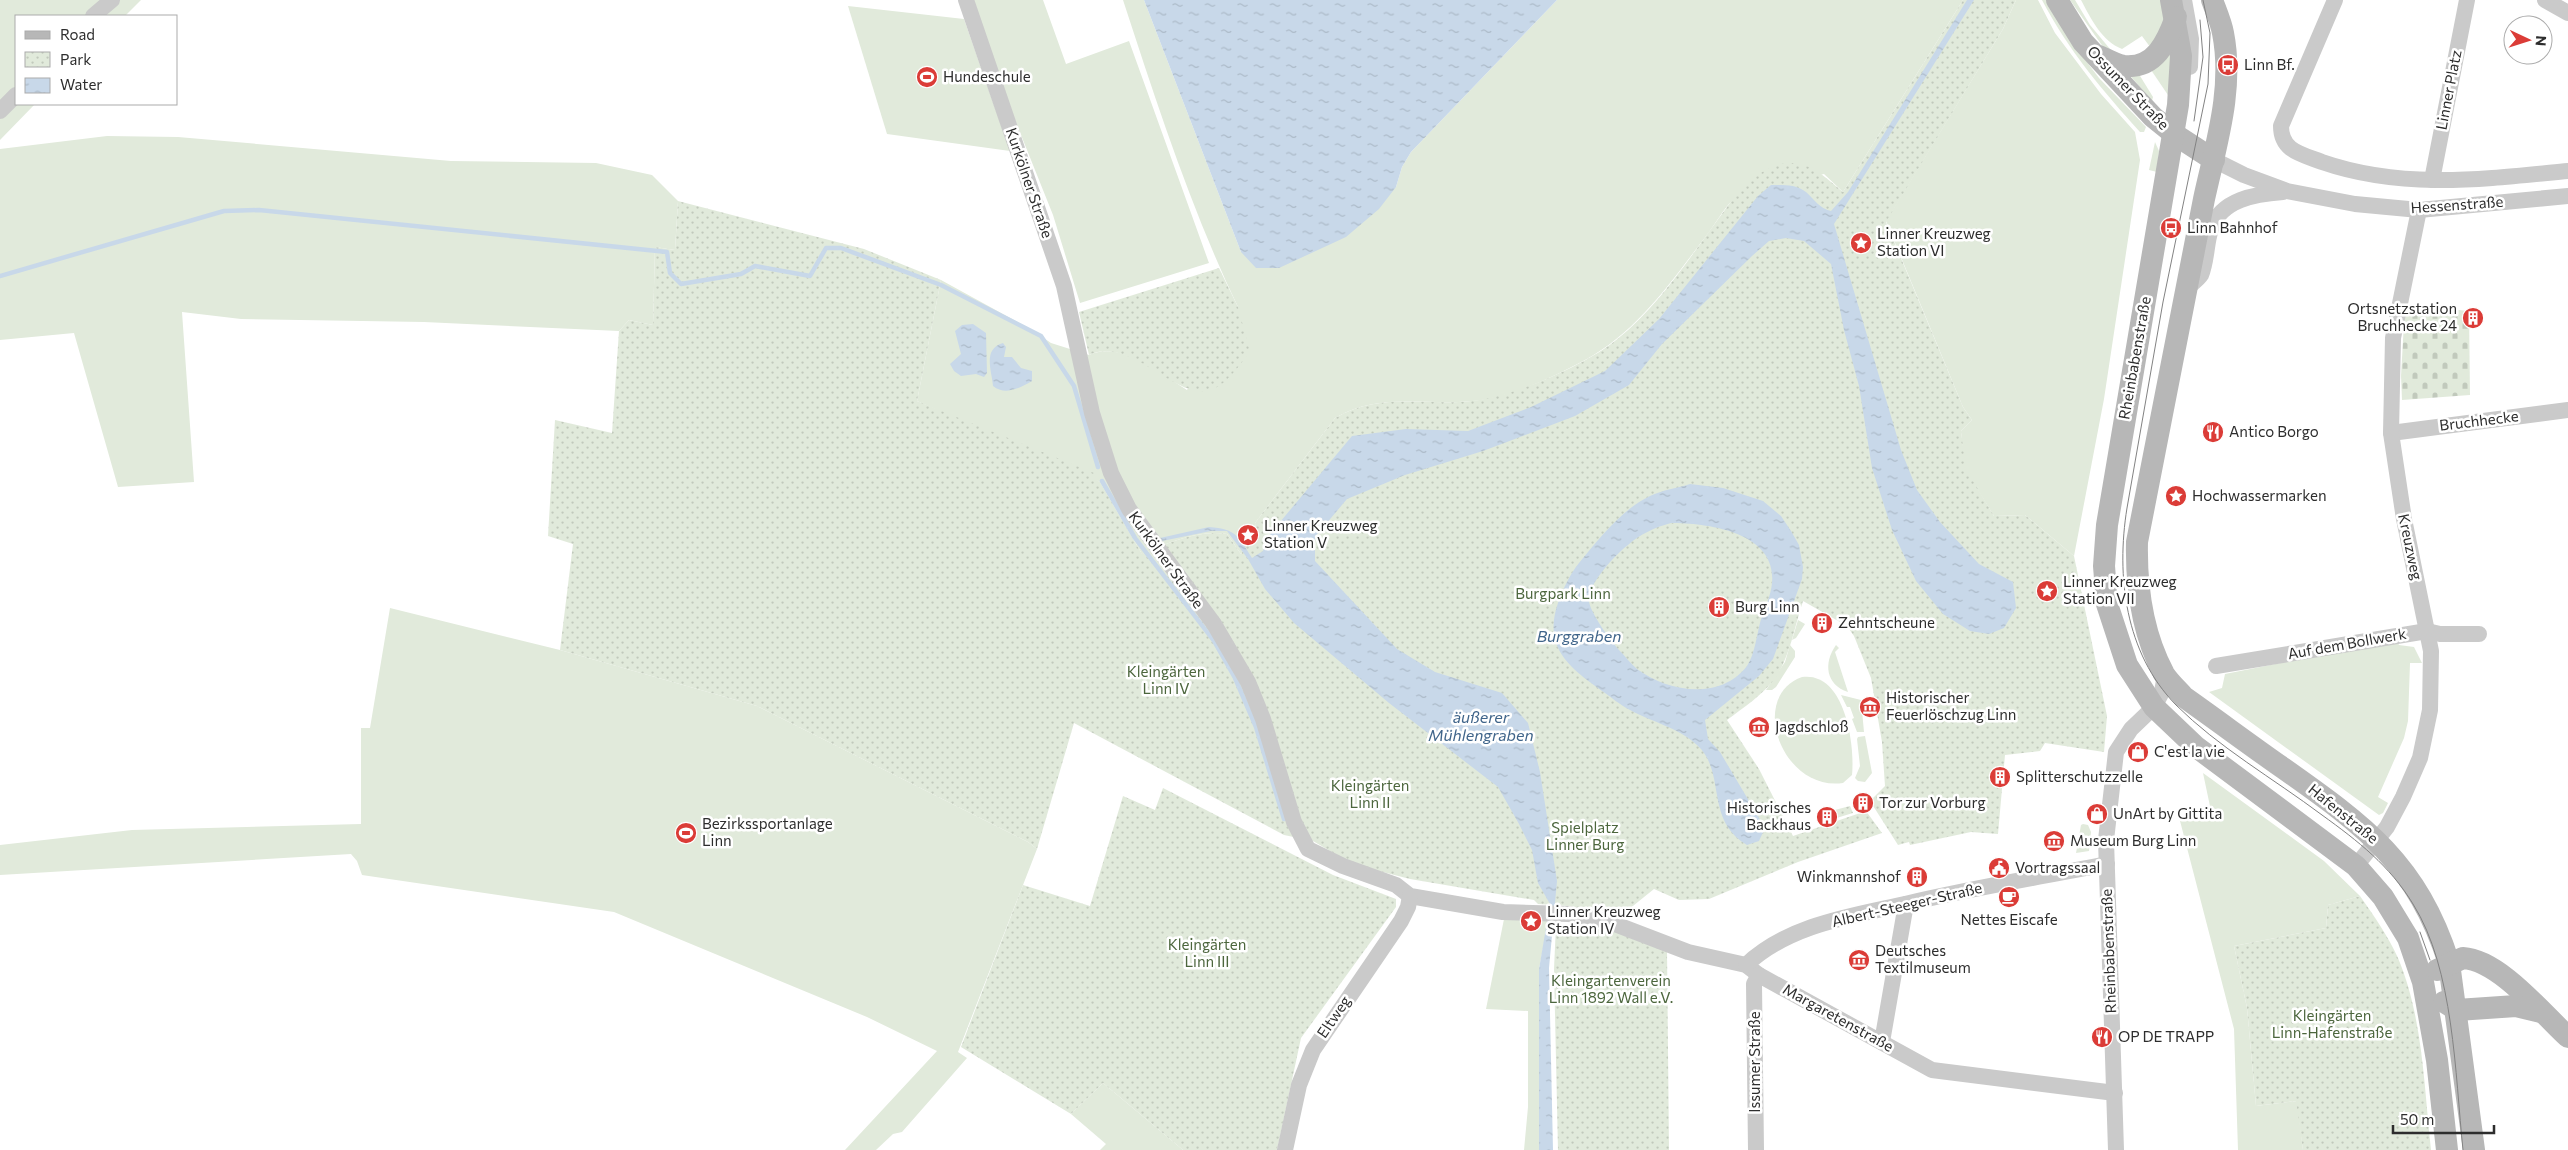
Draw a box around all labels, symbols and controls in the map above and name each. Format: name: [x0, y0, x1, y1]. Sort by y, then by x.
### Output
legend: [15, 15, 178, 105]
north arrow: [2503, 15, 2553, 65]
text: Road: [60, 25, 95, 43]
text: N: [2533, 35, 2550, 47]
street label: Ossumer Straße: [2084, 42, 2173, 133]
street label: Linner Platz: [2431, 48, 2465, 131]
text: Park: [60, 50, 91, 68]
bus stop icon: Linn Bf.: [2216, 53, 2240, 77]
place label: Linn Bf.: [2244, 55, 2295, 73]
sports icon: Hundeschule: [915, 65, 939, 89]
place label: Hundeschule: [943, 67, 1031, 85]
text: Water: [60, 75, 102, 93]
street label: Kurkölner Straße: [1003, 125, 1057, 240]
street label: Hessenstraße: [2410, 192, 2504, 216]
bus stop icon: Linn Bahnhof: [2159, 216, 2183, 240]
place label: Linn Bahnhof: [2187, 218, 2278, 236]
place label: Linner Kreuzweg Station VI: [1877, 224, 1991, 259]
place icon: Linner Kreuzweg Station VI: [1849, 231, 1873, 255]
street label: Rheinbabenstraße: [2114, 295, 2154, 421]
place label: Ortsnetzstation Bruchhecke 24: [2347, 299, 2457, 334]
building icon: Ortsnetzstation Bruchhecke 24: [2461, 306, 2485, 330]
street label: Bruchhecke: [2438, 406, 2520, 434]
restaurant icon: Antico Borgo: [2201, 420, 2225, 444]
place label: Antico Borgo: [2229, 422, 2319, 440]
place icon: Hochwassermarken: [2164, 484, 2188, 508]
place label: Hochwassermarken: [2192, 486, 2327, 504]
street label: Kurkölner Straße: [1126, 507, 1208, 612]
street label: Kreuzweg: [2395, 512, 2427, 582]
place label: Linner Kreuzweg Station V: [1264, 516, 1378, 551]
place icon: Linner Kreuzweg Station V: [1236, 523, 1260, 547]
place label: Linner Kreuzweg Station VII: [2063, 572, 2177, 607]
place icon: Linner Kreuzweg Station VII: [2035, 579, 2059, 603]
park label: Burgpark Linn: [1515, 584, 1611, 602]
building icon: Burg Linn: [1707, 595, 1731, 619]
place label: Burg Linn: [1735, 597, 1800, 615]
building icon: Zehntscheune: [1810, 611, 1834, 635]
place label: Zehntscheune: [1838, 613, 1935, 631]
street label: Auf dem Bollwerk: [2286, 624, 2407, 662]
water label: Burggraben: [1537, 626, 1621, 645]
park label: Kleingärten Linn IV: [1127, 662, 1205, 697]
place label: Historischer Feuerlöschzug Linn: [1886, 688, 2016, 723]
museum icon: Historischer Feuerlöschzug Linn: [1858, 695, 1882, 719]
water label: äußerer Mühlengraben: [1428, 707, 1534, 744]
museum icon: Jagdschloß: [1747, 715, 1771, 739]
place label: Jagdschloß: [1775, 717, 1848, 735]
shop icon: C'est la vie: [2126, 740, 2150, 764]
place label: C'est la vie: [2154, 742, 2225, 760]
building icon: Splitterschutzzelle: [1988, 765, 2012, 789]
place label: Splitterschutzzelle: [2016, 767, 2143, 785]
park label: Kleingärten Linn II: [1331, 776, 1409, 811]
street label: Hafenstraße: [2305, 780, 2382, 847]
building icon: Tor zur Vorburg: [1851, 791, 1875, 815]
place label: Tor zur Vorburg: [1879, 793, 1986, 811]
place label: Historisches Backhaus: [1727, 798, 1811, 833]
shop icon: UnArt by Gittita: [2085, 802, 2109, 826]
place label: UnArt by Gittita: [2113, 804, 2222, 822]
building icon: Historisches Backhaus: [1815, 805, 1839, 829]
place label: Bezirkssportanlage Linn: [702, 814, 833, 849]
park label: Spielplatz Linner Burg: [1546, 818, 1624, 853]
sports icon: Bezirkssportanlage Linn: [674, 821, 698, 845]
museum icon: Museum Burg Linn: [2042, 829, 2066, 853]
place label: Museum Burg Linn: [2070, 831, 2196, 849]
public building icon: Vortragssaal: [1987, 856, 2011, 880]
place label: Vortragssaal: [2015, 858, 2100, 876]
building icon: Winkmannshof: [1905, 865, 1929, 889]
place label: Winkmannshof: [1797, 867, 1901, 885]
street label: Albert-Steeger-Straße: [1830, 878, 1984, 930]
cafe icon: Nettes Eiscafe: [1997, 885, 2021, 909]
street label: Rheinbabenstraße: [2097, 888, 2119, 1014]
place label: Linner Kreuzweg Station IV: [1547, 902, 1661, 937]
place icon: Linner Kreuzweg Station IV: [1519, 909, 1543, 933]
place label: Nettes Eiscafe: [1960, 910, 2058, 928]
park label: Kleingärten Linn III: [1168, 935, 1246, 970]
place label: Deutsches Textilmuseum: [1875, 941, 1971, 976]
museum icon: Deutsches Textilmuseum: [1847, 948, 1871, 972]
park label: Kleingartenverein Linn 1892 Wall e.V.: [1549, 971, 1673, 1006]
street label: Margaretenstraße: [1780, 979, 1897, 1055]
street label: Eltweg: [1313, 992, 1354, 1041]
park label: Kleingärten Linn-Hafenstraße: [2272, 1006, 2392, 1041]
street label: Issumer Straße: [1745, 1011, 1763, 1113]
restaurant icon: OP DE TRAPP: [2090, 1025, 2114, 1049]
place label: OP DE TRAPP: [2118, 1027, 2214, 1045]
scale bar: [2393, 1102, 2494, 1134]
text: 50 m: [2400, 1110, 2434, 1128]

